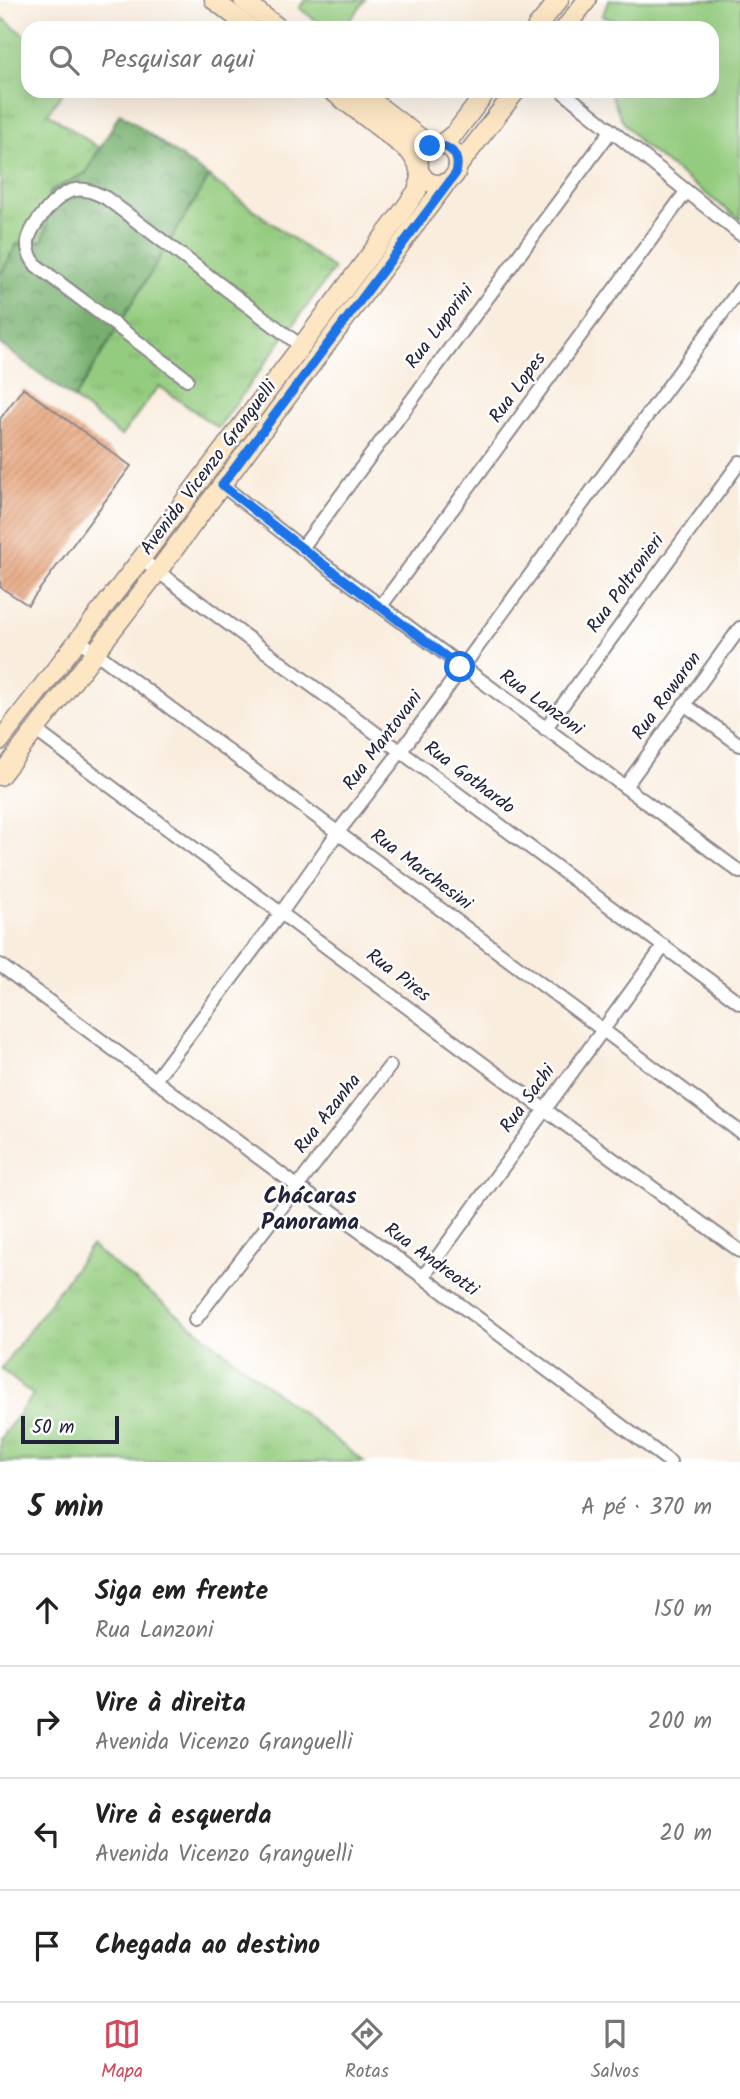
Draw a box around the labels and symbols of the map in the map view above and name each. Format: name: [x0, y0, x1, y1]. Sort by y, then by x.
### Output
route end: [414, 130, 445, 161]
street label: Rua Luporini: [398, 277, 483, 376]
street label: Rua Lopes: [482, 346, 554, 430]
street label: Avenida Vicenzo Granguelli: [133, 373, 286, 562]
street label: Rua Poltronieri: [580, 527, 673, 640]
street label: Rua Rowaron: [625, 645, 709, 747]
route start: [444, 651, 475, 682]
street label: Rua Lanzoni: [493, 662, 591, 745]
street label: Rua Mantovani: [335, 684, 431, 797]
street label: Rua Gothardo: [417, 734, 521, 822]
street label: Rua Marchesini: [363, 821, 480, 919]
street label: Rua Pires: [359, 942, 437, 1010]
street label: Rua Sachi: [493, 1057, 564, 1140]
street label: Rua Azanha: [287, 1067, 369, 1161]
district label: Chácaras Panorama: [261, 1179, 359, 1241]
street label: Rua Andreotti: [377, 1215, 486, 1306]
scale bar: [21, 1413, 119, 1445]

